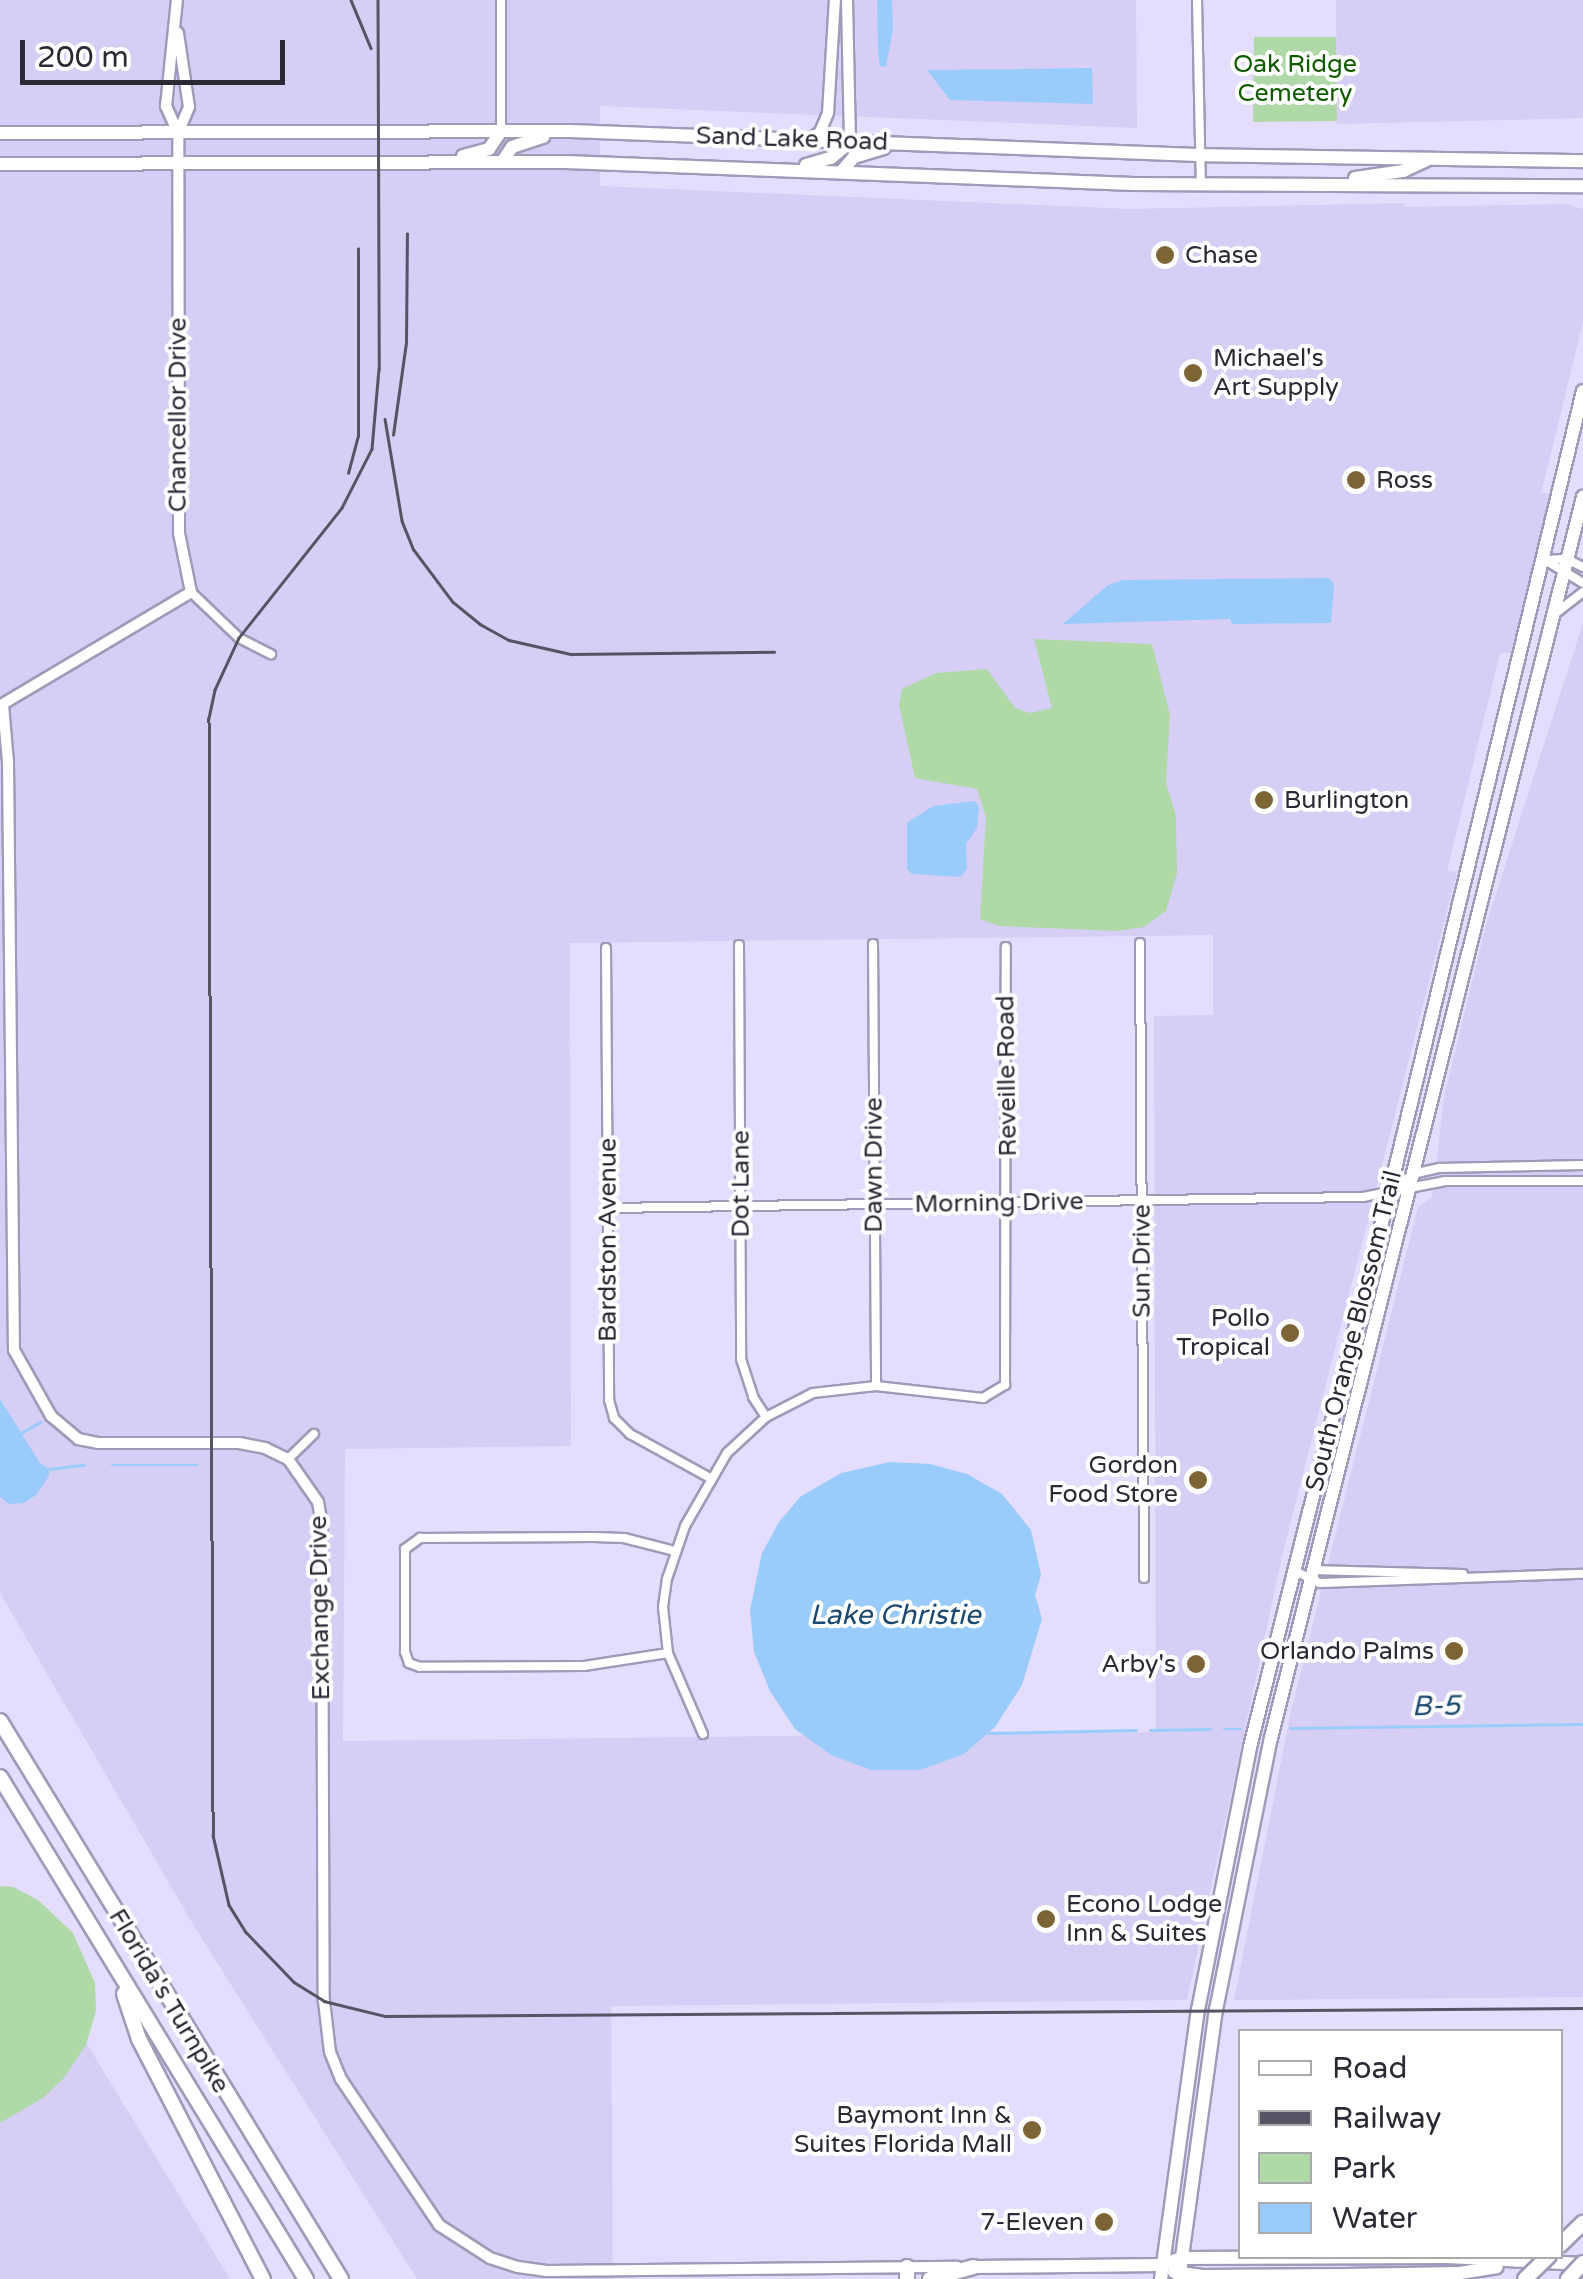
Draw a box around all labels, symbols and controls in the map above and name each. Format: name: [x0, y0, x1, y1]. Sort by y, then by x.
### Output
scale bar: [25, 20, 290, 82]
text: 200 m: [37, 39, 129, 76]
park label: Oak Ridge Cemetery: [1233, 50, 1357, 109]
street label: Sand Lake Road: [695, 121, 889, 157]
place label: Chase: [1185, 240, 1258, 270]
marker: Chase: [1154, 244, 1176, 266]
street label: Chancellor Drive: [163, 318, 193, 512]
place label: Michael's Art Supply: [1213, 344, 1339, 403]
marker: Michael's Art Supply: [1182, 362, 1204, 384]
place label: Ross: [1376, 465, 1433, 495]
marker: Ross: [1345, 469, 1367, 491]
place label: Burlington: [1284, 785, 1409, 815]
marker: Burlington: [1253, 789, 1275, 811]
street label: Reveille Road: [991, 995, 1023, 1157]
street label: Dawn Drive: [859, 1097, 889, 1233]
street label: Dot Lane: [726, 1130, 756, 1238]
street label: Bardston Avenue: [593, 1138, 623, 1342]
street label: South Orange Blossom Trail: [1300, 1168, 1408, 1494]
street label: Morning Drive: [914, 1187, 1084, 1219]
street label: Sun Drive: [1127, 1204, 1157, 1318]
place label: Pollo Tropical: [1176, 1304, 1270, 1363]
marker: Pollo Tropical: [1279, 1322, 1301, 1344]
place label: Gordon Food Store: [1048, 1451, 1178, 1510]
marker: Gordon Food Store: [1187, 1469, 1209, 1491]
street label: Exchange Drive: [303, 1515, 337, 1701]
water label: Lake Christie: [809, 1598, 981, 1632]
place label: Orlando Palms: [1260, 1636, 1434, 1666]
marker: Orlando Palms: [1443, 1640, 1465, 1662]
place label: Arby's: [1101, 1649, 1176, 1679]
marker: Arby's: [1185, 1653, 1207, 1675]
water label: B-5: [1412, 1689, 1460, 1723]
place label: Econo Lodge Inn & Suites: [1066, 1890, 1222, 1949]
street label: Florida's Turnpike: [102, 1904, 236, 2098]
marker: Econo Lodge Inn & Suites: [1035, 1908, 1057, 1930]
legend: [1238, 2029, 1563, 2259]
text: Road: [1332, 2050, 1407, 2087]
text: Railway: [1332, 2100, 1441, 2137]
place label: Baymont Inn & Suites Florida Mall: [794, 2101, 1012, 2160]
marker: Baymont Inn & Suites Florida Mall: [1021, 2119, 1043, 2141]
text: Park: [1332, 2150, 1396, 2187]
text: Water: [1332, 2200, 1417, 2237]
place label: 7-Eleven: [980, 2207, 1084, 2237]
marker: 7-Eleven: [1093, 2211, 1115, 2233]

